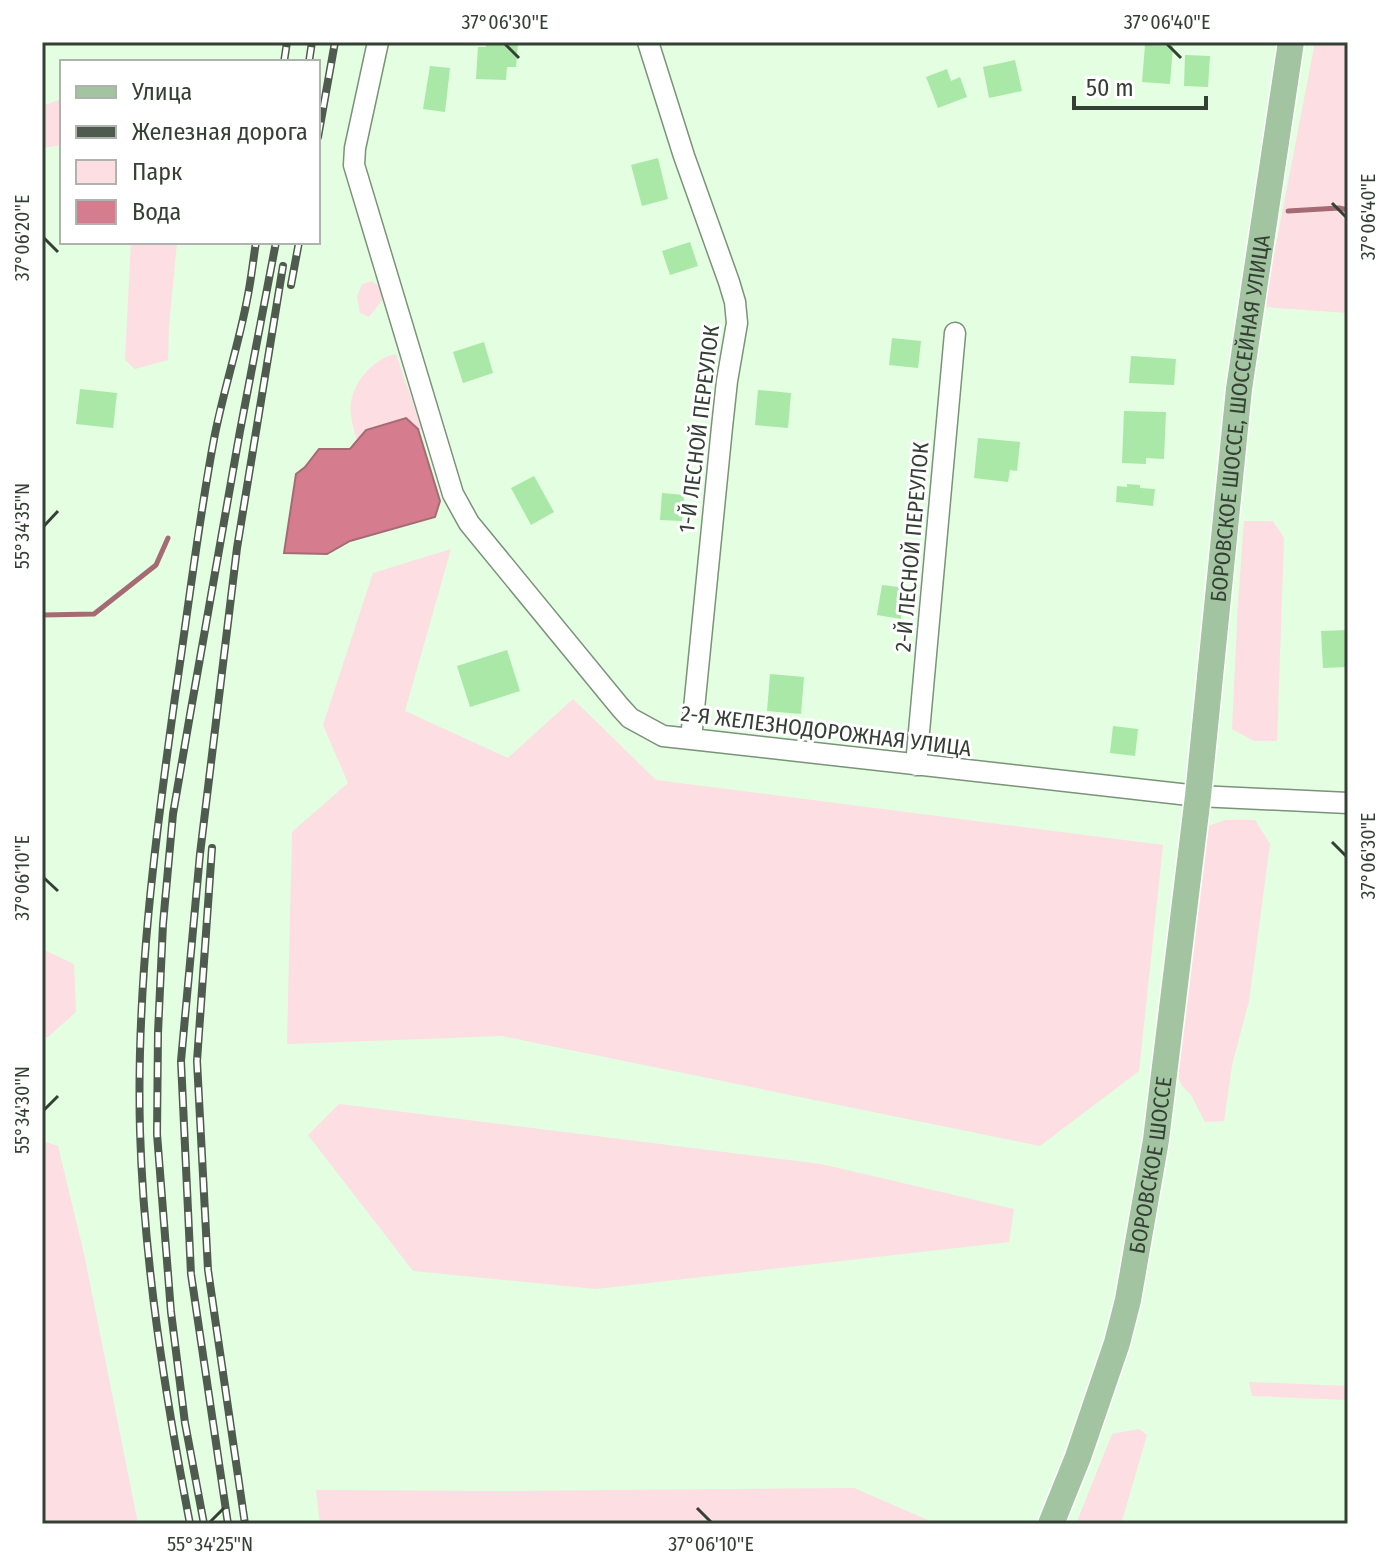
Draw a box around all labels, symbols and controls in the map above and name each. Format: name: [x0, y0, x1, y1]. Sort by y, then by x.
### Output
text: 37°06'30"E: [462, 10, 548, 34]
text: 37°06'40"E: [1124, 10, 1210, 34]
legend: [60, 60, 320, 244]
scale bar: [1074, 60, 1206, 110]
text: 50 m: [1086, 74, 1134, 102]
text: Улица: [131, 78, 192, 106]
text: Железная дорога: [132, 118, 308, 146]
text: Парк: [132, 158, 183, 186]
text: 37°06'40"E: [1356, 174, 1380, 260]
text: 37°06'20"E: [10, 195, 34, 281]
text: Вода: [132, 198, 181, 226]
street label: БОРОВСКОЕ ШОССЕ, ШОССЕЙНАЯ УЛИЦА: [1204, 233, 1276, 603]
street label: 1-Й ЛЕСНОЙ ПЕРЕУЛОК: [673, 323, 725, 534]
street label: 2-Й ЛЕСНОЙ ПЕРЕУЛОК: [889, 441, 935, 653]
text: 55°34'35"N: [10, 483, 34, 569]
street label: 2-Я ЖЕЛЕЗНОДОРОЖНАЯ УЛИЦА: [679, 700, 973, 762]
text: 37°06'30"E: [1356, 813, 1380, 899]
text: 37°06'10"E: [10, 835, 34, 921]
text: 55°34'30"N: [10, 1066, 34, 1154]
street label: БОРОВСКОЕ ШОССЕ: [1123, 1075, 1177, 1256]
text: 55°34'25"N: [167, 1532, 253, 1556]
text: 37°06'10"E: [668, 1532, 754, 1556]

